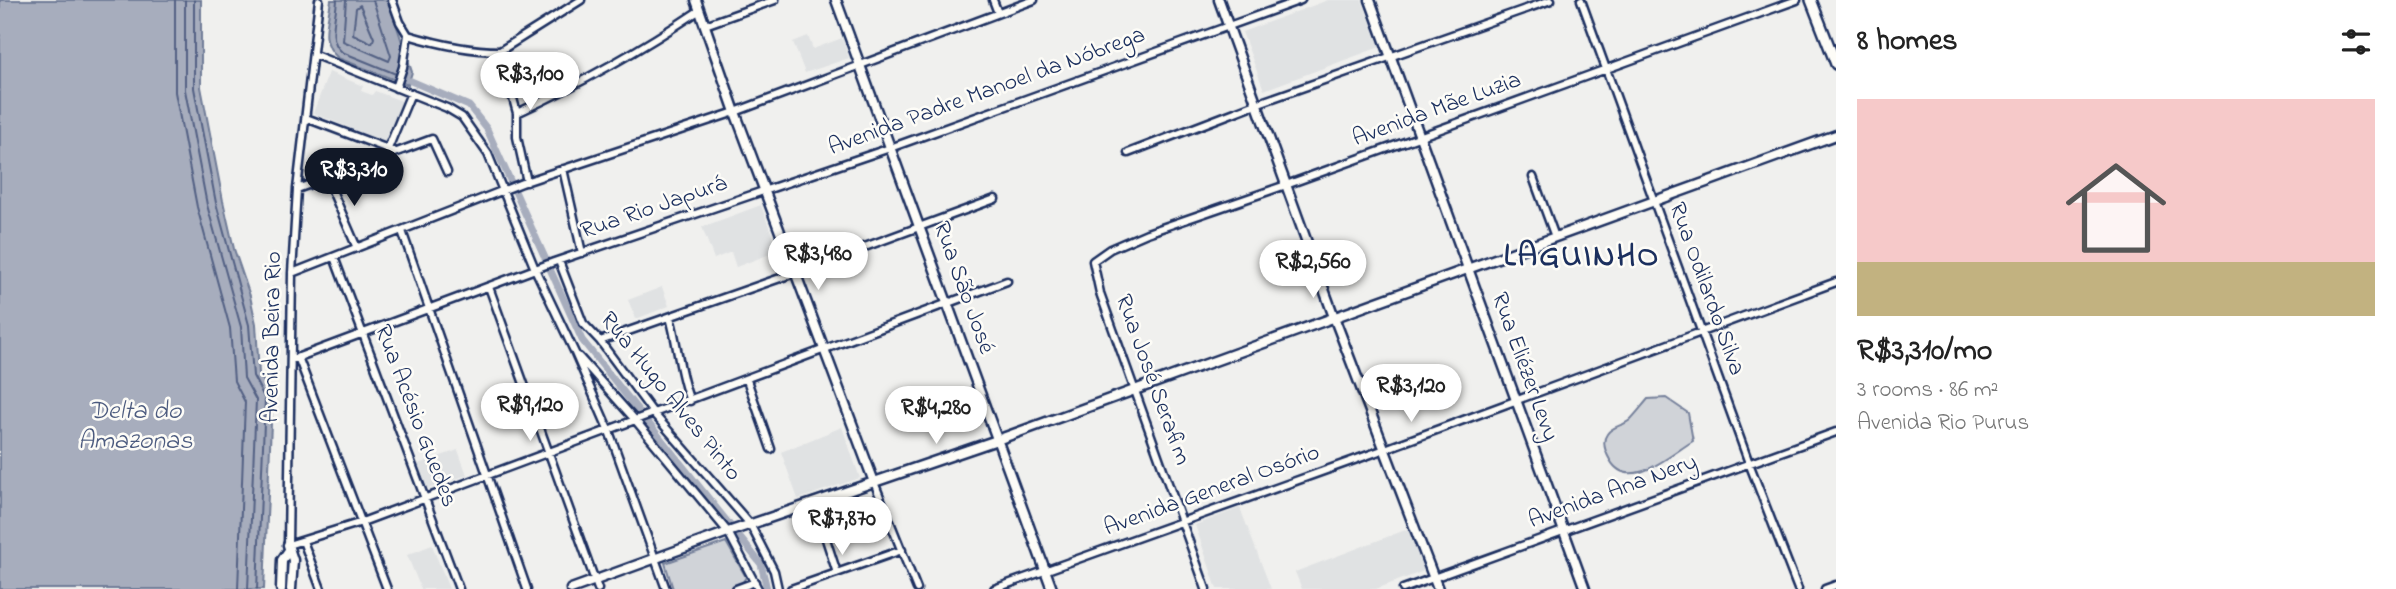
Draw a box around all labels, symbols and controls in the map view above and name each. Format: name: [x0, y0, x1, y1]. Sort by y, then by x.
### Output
street label: Avenida Padre Manoel da Nóbrega: [824, 18, 1150, 166]
text: 8 homes: [1857, 20, 1958, 64]
icon: filters: [2337, 23, 2375, 61]
pin: R$3,100: [465, 52, 595, 112]
text: R$3,100: [496, 58, 564, 91]
street label: Avenida Mãe Luzia: [1348, 63, 1526, 157]
icon: home: [2053, 145, 2179, 271]
pin: R$3,310: [289, 148, 419, 208]
text: R$3,310: [321, 154, 387, 187]
street label: Rua Rio Japurá: [576, 167, 732, 249]
street label: Rua Odilardo Silva: [1658, 198, 1754, 380]
street label: Rua São José: [923, 217, 1003, 360]
pin: R$3,480: [753, 232, 883, 292]
district label: LAGUINHO: [1504, 234, 1660, 281]
text: R$3,480: [784, 238, 852, 271]
pin: R$2,560: [1248, 240, 1378, 300]
text: R$2,560: [1275, 246, 1351, 279]
street label: Avenida Beira Rio: [254, 251, 292, 423]
street label: Rua Eliézer Levy: [1480, 288, 1567, 447]
street label: Rua José Serafim: [1105, 290, 1199, 470]
street label: Rua Hugo Alves Pinto: [590, 305, 750, 489]
street label: Rua Acésio Guedes: [364, 320, 466, 512]
text: R$3,310/mo: [1857, 330, 1992, 374]
pin: R$3,120: [1346, 364, 1476, 424]
text: R$3,120: [1377, 370, 1445, 403]
text: 3 rooms · 86 m²: [1857, 374, 1998, 407]
pin: R$9,120: [465, 384, 595, 443]
pin: R$4,280: [871, 386, 1001, 446]
text: R$9,120: [497, 389, 563, 422]
text: R$4,280: [901, 392, 971, 425]
water label: Delta do Amazonas: [78, 393, 193, 461]
text: Avenida Rio Purus: [1857, 407, 2029, 440]
street label: Avenida General Osório: [1099, 436, 1325, 546]
street label: Avenida Ana Nery: [1524, 445, 1703, 540]
pin: R$7,870: [777, 498, 907, 557]
text: R$7,870: [808, 503, 876, 536]

